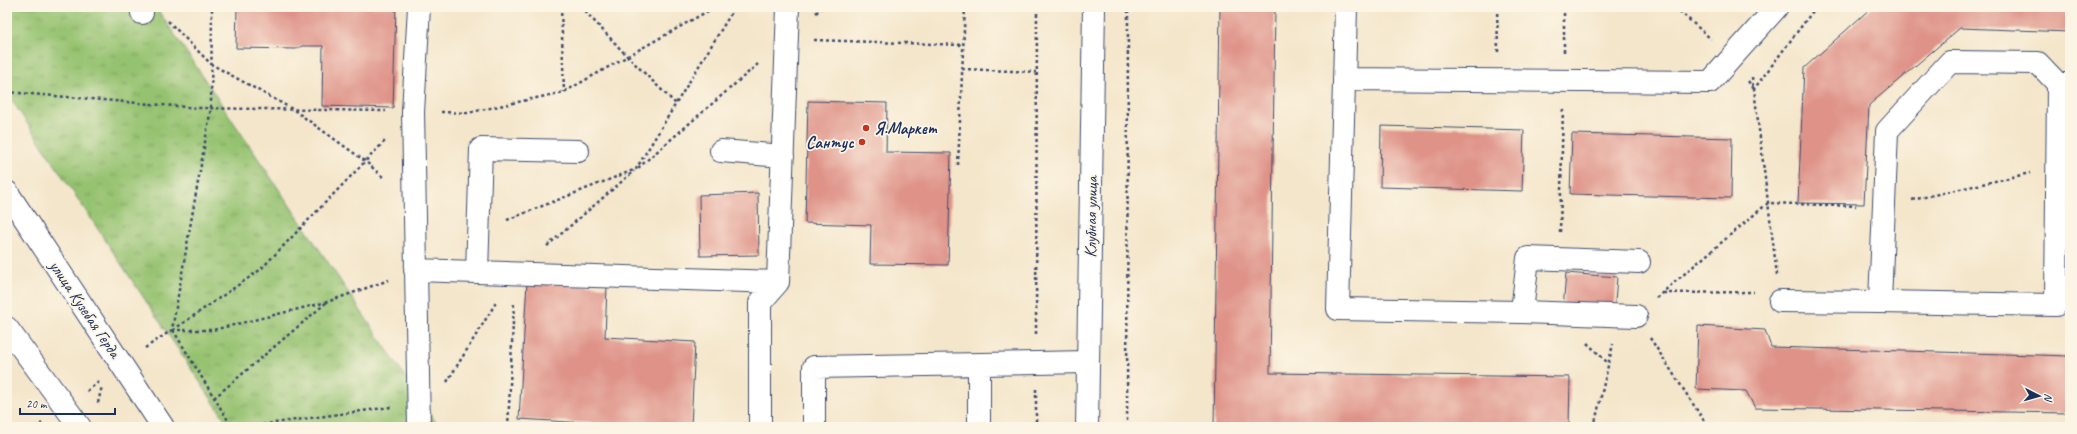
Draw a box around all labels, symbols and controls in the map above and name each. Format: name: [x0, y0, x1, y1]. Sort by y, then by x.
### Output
place label: Я.Маркет: [874, 118, 938, 139]
marker: Я.Маркет: [861, 123, 871, 133]
place label: Сантус: [806, 132, 855, 153]
marker: Сантус: [857, 137, 867, 147]
street label: Клубная улица: [1080, 174, 1102, 258]
street label: улица Кузебая Герда: [44, 255, 126, 363]
north arrow: [2019, 376, 2059, 416]
scale bar: [20, 390, 115, 416]
text: N: [2041, 393, 2056, 403]
text: 20 m: [26, 396, 48, 412]

